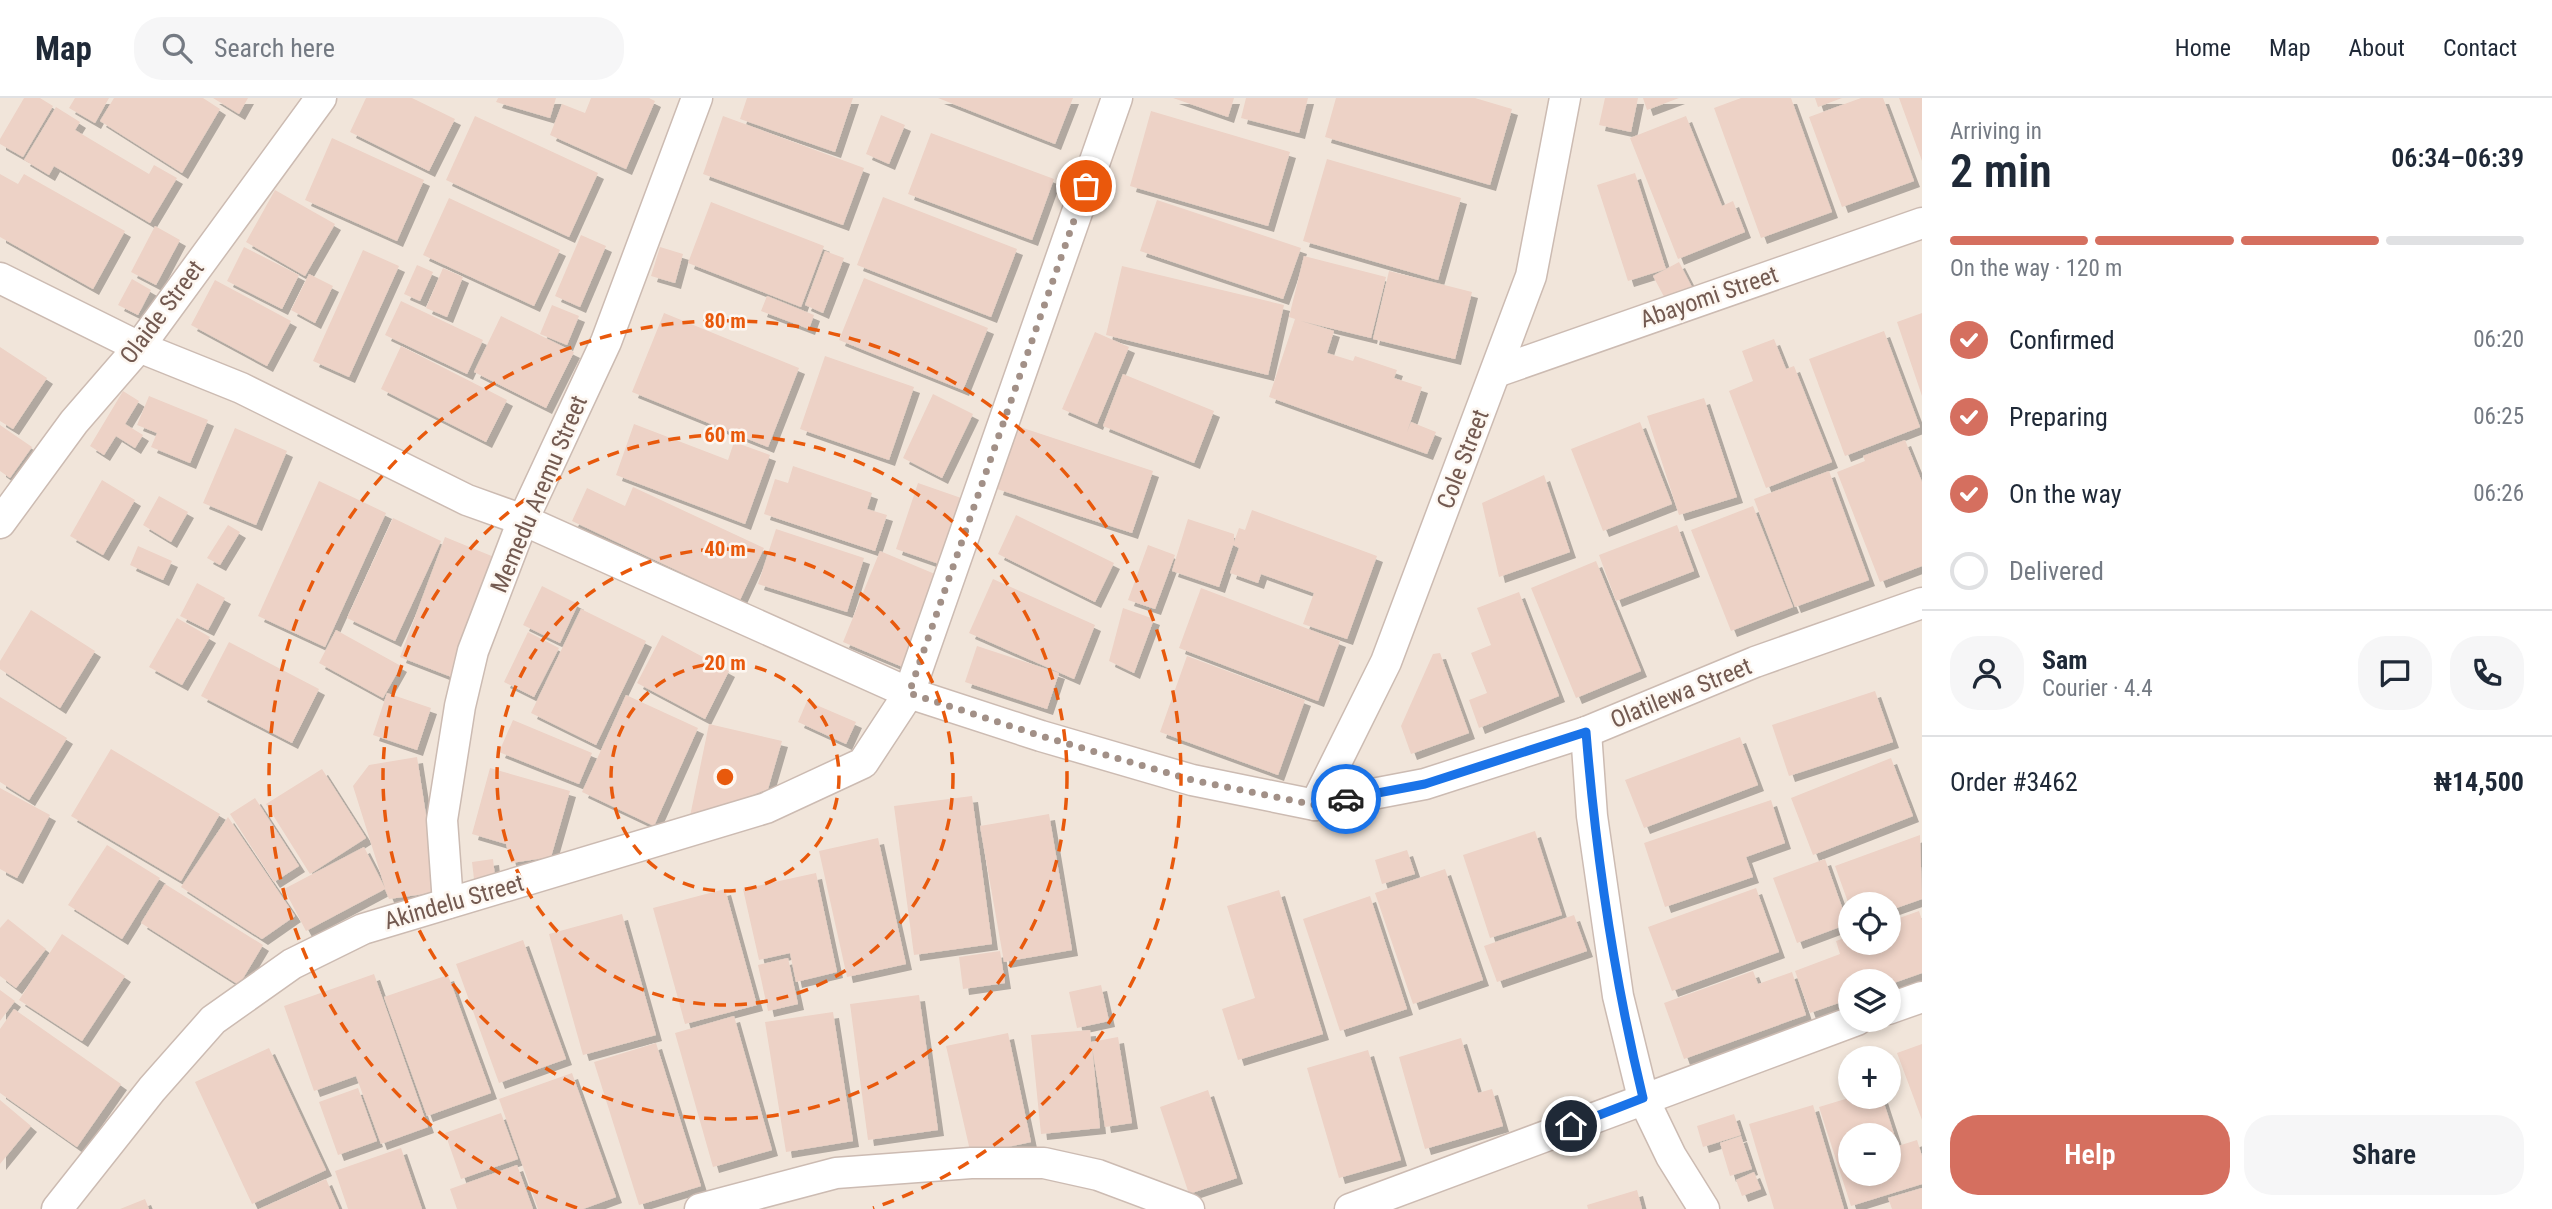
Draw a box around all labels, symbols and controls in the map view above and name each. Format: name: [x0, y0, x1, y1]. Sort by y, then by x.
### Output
search box: [134, 17, 624, 80]
text: Map: [35, 29, 92, 68]
icon: search: [158, 29, 196, 67]
text: Search here: [214, 33, 335, 63]
text: Home: [2175, 34, 2231, 62]
text: Map: [2269, 34, 2311, 62]
text: About: [2349, 34, 2405, 62]
text: Contact: [2443, 34, 2517, 62]
text: Arriving in: [1950, 118, 2042, 145]
text: 06:34–06:39: [2391, 143, 2524, 173]
text: 2 min: [1950, 144, 2052, 198]
pin: [1056, 156, 1116, 216]
icon: bag: [1067, 167, 1105, 205]
street label: Olaide Street: [114, 255, 210, 369]
text: On the way · 120 m: [1950, 255, 2122, 282]
street label: Abayomi Street: [1636, 260, 1782, 334]
text: 80 m: [704, 309, 746, 333]
icon: check: [1950, 321, 1988, 359]
text: Confirmed: [2009, 325, 2115, 355]
text: 06:20: [2473, 326, 2524, 353]
street label: Memedu Aremu Street: [485, 391, 593, 597]
icon: check: [1950, 398, 1988, 436]
text: Preparing: [2009, 402, 2108, 432]
text: 06:25: [2473, 403, 2524, 430]
street label: Cole Street: [1431, 405, 1495, 513]
text: 60 m: [704, 423, 746, 447]
icon: check: [1950, 475, 1988, 513]
text: On the way: [2009, 479, 2122, 509]
text: 06:26: [2473, 480, 2524, 507]
text: 40 m: [704, 537, 746, 561]
text: Delivered: [2009, 556, 2104, 586]
button: person: [1950, 636, 2024, 710]
button: chat: [2358, 636, 2432, 710]
button: phone: [2450, 636, 2524, 710]
text: Sam: [2042, 645, 2088, 675]
text: 20 m: [704, 651, 746, 675]
street label: Olatilewa Street: [1606, 652, 1756, 734]
text: Courier · 4.4: [2042, 675, 2153, 702]
courier: [1311, 764, 1381, 834]
centre of rings: [713, 765, 737, 789]
text: Order #3462: [1950, 767, 2078, 797]
text: ₦14,500: [2433, 767, 2524, 797]
icon: car: [1327, 780, 1365, 818]
street label: Akindelu Street: [381, 869, 527, 935]
map controls: [1838, 892, 1901, 1186]
button: locate: [1838, 892, 1901, 955]
button: layers: [1838, 969, 1901, 1032]
button: +: [1838, 1046, 1901, 1109]
pin: [1541, 1096, 1601, 1156]
icon: home: [1552, 1107, 1590, 1145]
button: Help: [1950, 1115, 2230, 1195]
button: Share: [2244, 1115, 2524, 1195]
button: −: [1838, 1123, 1901, 1186]

